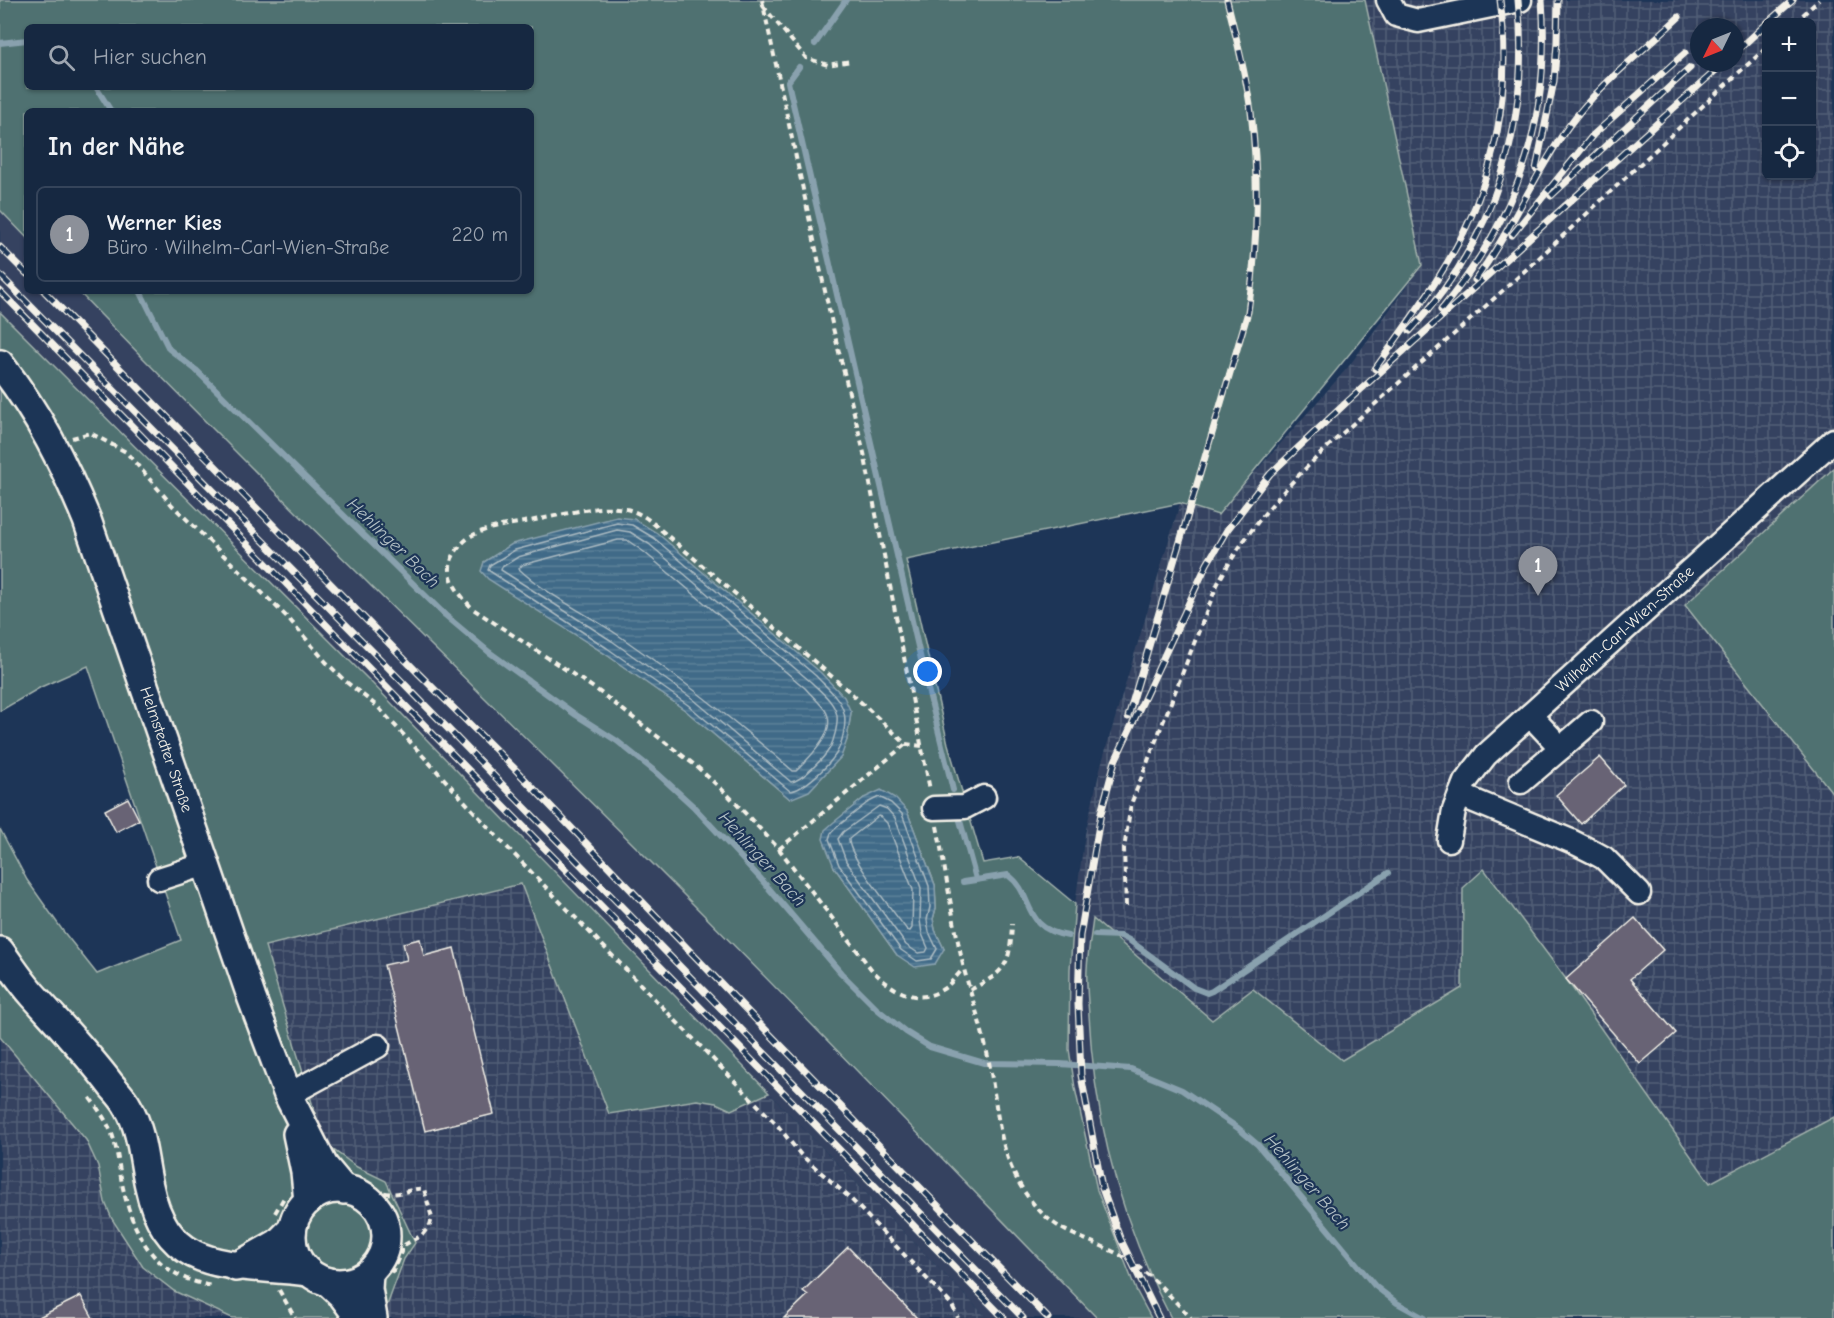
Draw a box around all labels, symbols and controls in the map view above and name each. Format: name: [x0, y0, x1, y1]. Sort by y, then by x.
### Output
north arrow: [1690, 18, 1744, 72]
map controls: [1762, 18, 1816, 180]
button: +: [1762, 18, 1816, 72]
search box: [24, 24, 534, 90]
icon: search: [45, 41, 78, 74]
text: Hier suchen: [93, 44, 207, 70]
button: −: [1762, 72, 1816, 126]
button: locate: [1762, 126, 1816, 180]
text: In der Nähe: [48, 132, 185, 162]
text: Werner Kies: [107, 210, 222, 236]
text: 1: [66, 223, 73, 246]
text: 220 m: [452, 223, 508, 246]
text: Büro · Wilhelm-Carl-Wien-Straße: [107, 236, 389, 259]
water label: Hehlinger Bach: [342, 494, 444, 592]
pin: 1: [1518, 546, 1558, 596]
street label: Wilhelm-Carl-Wien-Straße: [1552, 562, 1698, 696]
your location: [913, 657, 942, 686]
street label: Helmstedter Straße: [136, 684, 196, 815]
water label: Hehlinger Bach: [714, 807, 810, 911]
water label: Hehlinger Bach: [1260, 1130, 1354, 1234]

